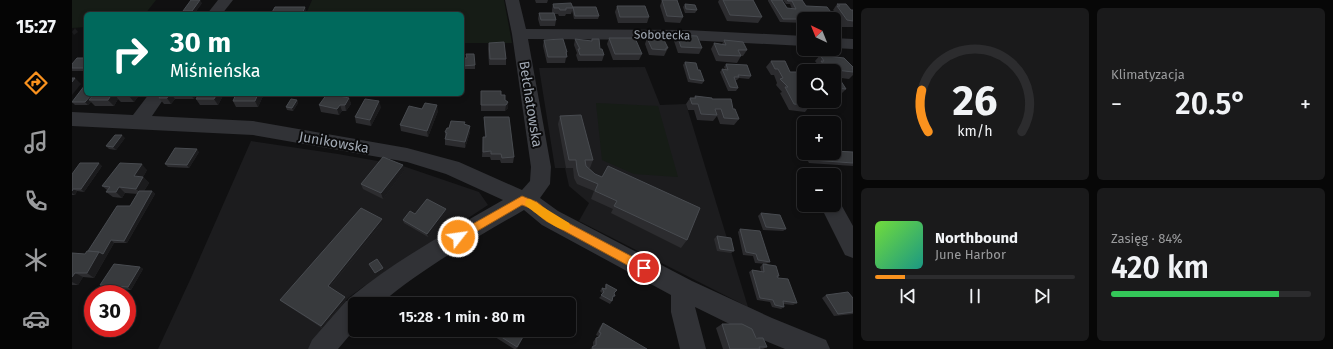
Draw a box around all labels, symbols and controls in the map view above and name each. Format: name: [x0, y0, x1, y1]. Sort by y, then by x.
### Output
north arrow: [797, 12, 841, 56]
map controls: [797, 12, 841, 212]
text: 15:27: [16, 16, 56, 38]
text: 30 m: [170, 26, 231, 59]
icon: right: [104, 28, 156, 80]
street label: Sobotecka: [634, 28, 690, 42]
text: Miśnieńska: [170, 60, 261, 82]
street label: Bełchatowska: [515, 60, 546, 148]
button: search: [797, 64, 841, 108]
text: Klimatyzacja: [1111, 67, 1185, 82]
icon: directions: [22, 69, 50, 97]
text: 26: [953, 76, 997, 126]
text: 20.5°: [1175, 86, 1247, 122]
text: −: [1111, 91, 1122, 118]
text: +: [1300, 91, 1311, 118]
button: +: [797, 116, 841, 160]
text: km/h: [957, 122, 993, 139]
icon: music: [22, 128, 50, 156]
street label: Junikowska: [297, 128, 370, 157]
button: −: [797, 168, 841, 212]
icon: phone: [22, 187, 50, 215]
position arrow: [437, 216, 479, 258]
text: Northbound: [935, 229, 1018, 247]
text: Zasięg · 84%: [1111, 231, 1182, 246]
icon: climate: [22, 246, 50, 274]
text: June Harbor: [935, 247, 1006, 262]
text: 420 km: [1111, 250, 1209, 286]
pin: [627, 251, 661, 285]
icon: arrive: [633, 257, 655, 279]
speed limit sign: 30: [84, 285, 136, 337]
icon: previous: [897, 285, 919, 307]
icon: pause: [964, 285, 986, 307]
icon: next: [1031, 285, 1053, 307]
icon: car: [22, 305, 50, 333]
text: 15:28 · 1 min · 80 m: [399, 308, 525, 326]

